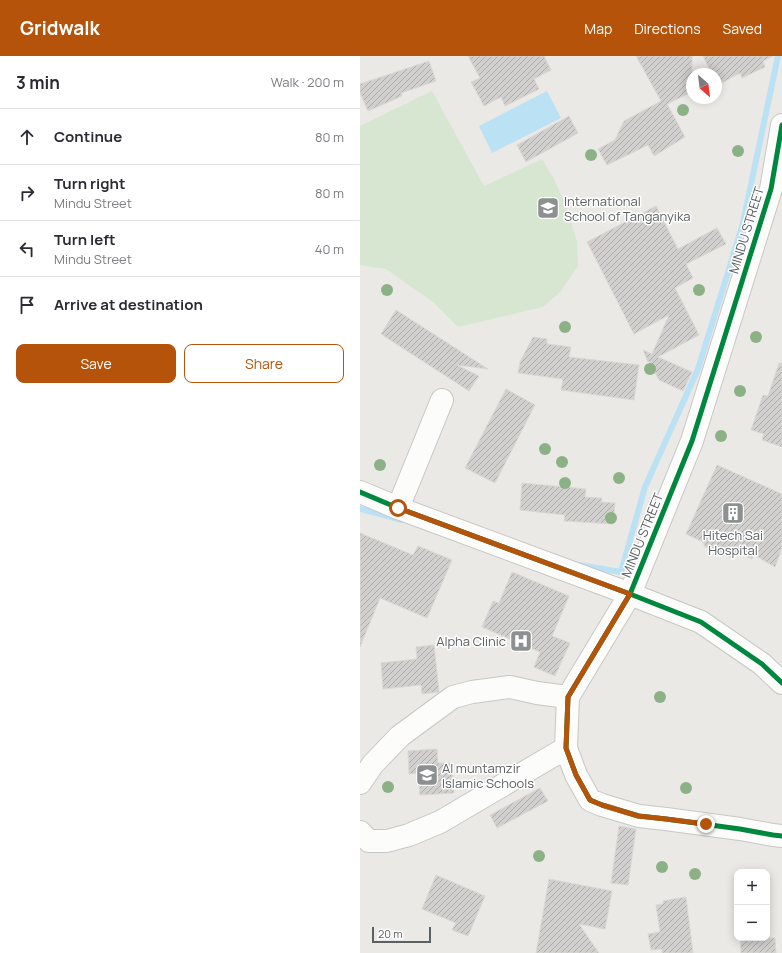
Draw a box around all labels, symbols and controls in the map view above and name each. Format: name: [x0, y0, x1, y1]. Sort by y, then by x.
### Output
text: Gridwalk: [20, 15, 100, 41]
text: Map: [584, 19, 612, 38]
text: Directions: [634, 19, 701, 38]
text: Saved: [723, 19, 762, 38]
north arrow: [686, 68, 722, 104]
text: 3 min: [16, 71, 60, 94]
text: Walk · 200 m: [271, 73, 344, 91]
icon: ahead: [16, 126, 38, 148]
text: Continue: [54, 126, 122, 147]
text: 80 m: [315, 128, 344, 146]
text: Turn right: [54, 173, 125, 194]
icon: right: [16, 182, 38, 204]
text: 80 m: [315, 184, 344, 202]
street label: MINDU STREET: [724, 184, 768, 276]
place label: International School of Tanganyika: [564, 192, 691, 225]
text: Mindu Street: [54, 194, 132, 212]
school or university icon: International School of Tanganyika: [535, 195, 561, 221]
text: Turn left: [54, 229, 116, 250]
icon: left: [16, 238, 38, 260]
text: 40 m: [315, 240, 344, 258]
text: Mindu Street: [54, 250, 132, 268]
icon: arrive: [16, 294, 38, 316]
text: Arrive at destination: [54, 294, 203, 315]
button: Save: [16, 344, 176, 383]
button: Share: [184, 344, 344, 383]
street label: MINDU STREET: [617, 490, 667, 580]
route start: [389, 499, 407, 517]
building icon: Hitech Sai Hospital: [720, 500, 746, 526]
place label: Hitech Sai Hospital: [703, 526, 763, 559]
hospital icon: Alpha Clinic: [508, 628, 534, 654]
place label: Alpha Clinic: [436, 632, 506, 650]
place label: Al muntamzir Islamic Schools: [442, 759, 534, 792]
school or university icon: Al muntamzir Islamic Schools: [414, 762, 440, 788]
route end: [697, 815, 715, 833]
map controls: [734, 869, 770, 941]
button: +: [734, 869, 770, 905]
button: −: [734, 905, 770, 941]
scale bar: [372, 925, 431, 944]
text: 20 m: [378, 926, 403, 941]

